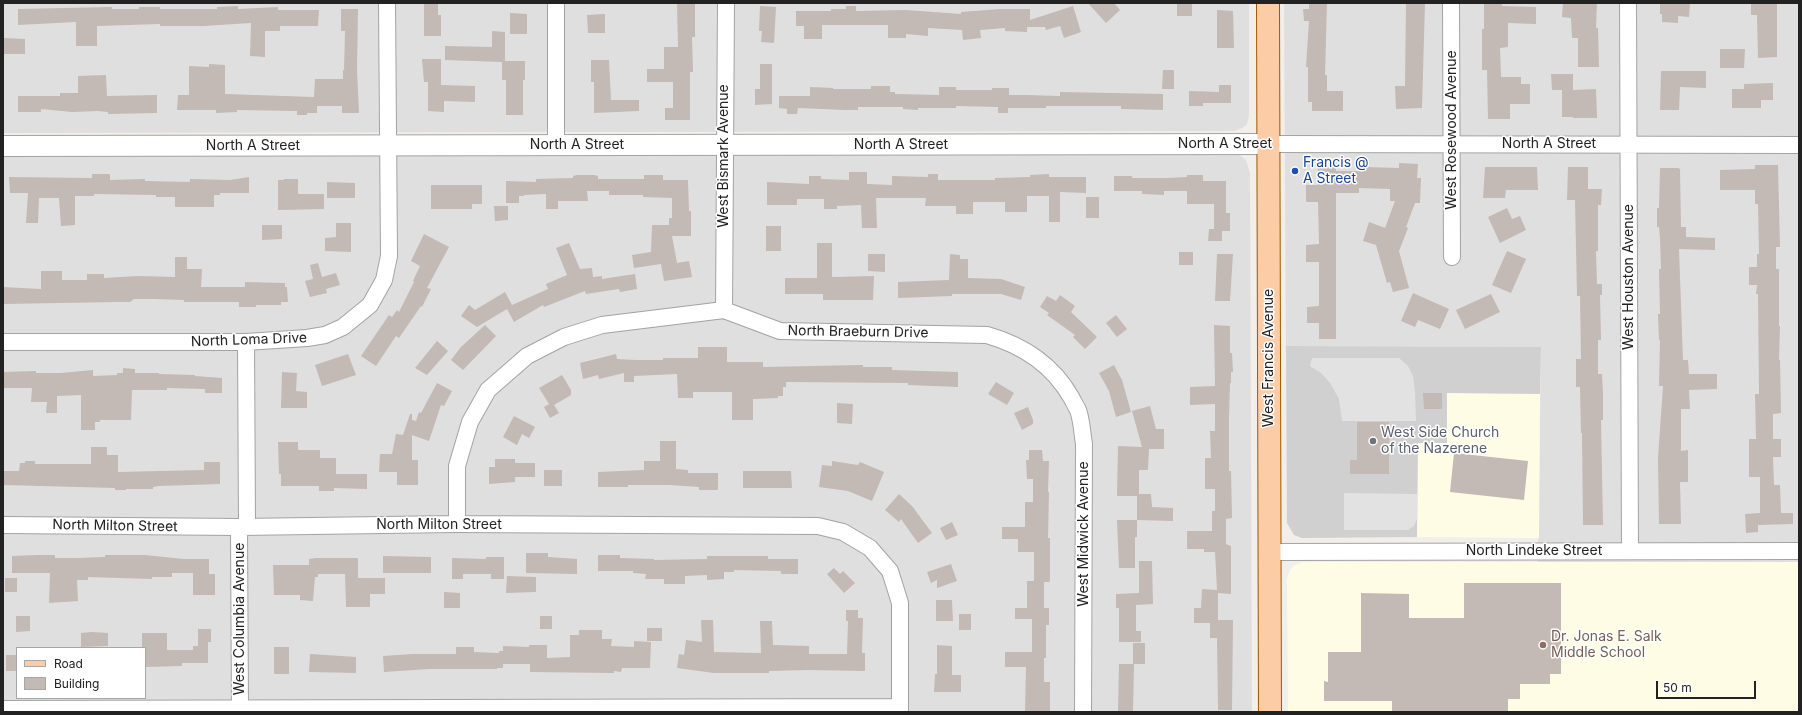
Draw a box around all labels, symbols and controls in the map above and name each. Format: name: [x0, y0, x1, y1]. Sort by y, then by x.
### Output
street label: West Rosewood Avenue: [1444, 50, 1460, 210]
street label: West Bismark Avenue: [716, 84, 732, 228]
street label: North A Street: [1178, 136, 1272, 152]
street label: North A Street: [1502, 136, 1596, 152]
street label: North A Street: [530, 137, 624, 153]
street label: North A Street: [854, 137, 948, 153]
street label: North A Street: [206, 138, 300, 154]
place label: Francis @ A Street: [1303, 155, 1368, 188]
marker: Francis @ A Street: [1290, 166, 1300, 176]
street label: West Houston Avenue: [1621, 204, 1637, 350]
street label: West Francis Avenue: [1261, 289, 1277, 427]
street label: North Braeburn Drive: [787, 322, 929, 342]
street label: North Loma Drive: [191, 330, 307, 350]
place label: West Side Church of the Nazerene: [1381, 425, 1499, 458]
marker: West Side Church of the Nazerene: [1368, 436, 1378, 446]
street label: West Midwick Avenue: [1076, 461, 1092, 607]
street label: North Milton Street: [52, 517, 178, 535]
street label: North Milton Street: [376, 517, 502, 533]
street label: West Columbia Avenue: [232, 543, 248, 695]
street label: North Lindeke Street: [1466, 543, 1602, 559]
place label: Dr. Jonas E. Salk Middle School: [1551, 629, 1662, 662]
marker: Dr. Jonas E. Salk Middle School: [1538, 640, 1548, 650]
legend: [16, 647, 146, 699]
text: Road: [54, 656, 83, 671]
scale bar: [1658, 673, 1758, 699]
text: Building: [54, 676, 99, 691]
text: 50 m: [1663, 680, 1692, 695]

